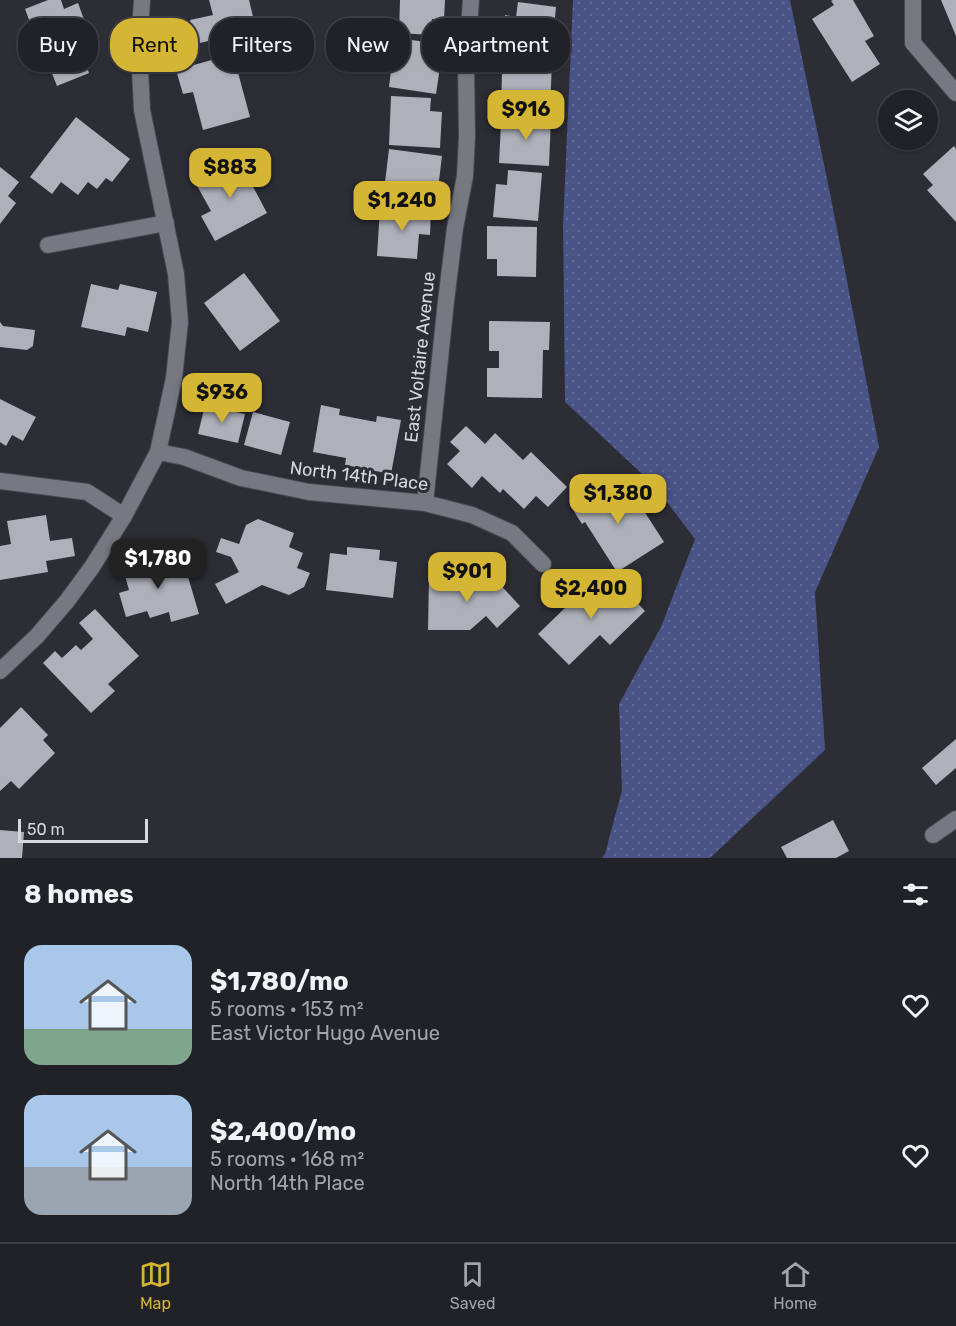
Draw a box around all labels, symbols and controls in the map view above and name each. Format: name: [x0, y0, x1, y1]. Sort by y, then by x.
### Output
chip: Buy: [18, 18, 98, 72]
chip: Rent: [110, 18, 198, 72]
chip: Filters: [210, 18, 314, 72]
chip: New: [326, 18, 410, 72]
chip: Apartment: [422, 18, 570, 72]
pin: $916: [490, 90, 562, 141]
map controls: [878, 90, 938, 150]
button: layers: [878, 90, 938, 150]
text: $916: [501, 97, 551, 121]
pin: $883: [194, 148, 266, 199]
text: $883: [203, 155, 257, 179]
pin: $1,240: [353, 181, 451, 232]
text: $1,240: [367, 188, 437, 212]
street label: East Voltaire Avenue: [400, 271, 440, 443]
pin: $936: [186, 373, 258, 424]
text: $936: [196, 380, 248, 404]
street label: North 14th Place: [289, 457, 429, 495]
pin: $1,380: [569, 474, 667, 525]
text: $1,380: [583, 481, 653, 505]
pin: $1,780: [109, 539, 207, 590]
text: $1,780: [125, 546, 191, 570]
pin: $901: [431, 552, 503, 603]
text: $901: [442, 559, 492, 583]
pin: $2,400: [542, 569, 640, 620]
text: $2,400: [555, 576, 627, 600]
scale bar: [18, 816, 148, 844]
text: 50 m: [27, 820, 65, 839]
icon: filters: [899, 878, 932, 911]
text: 8 homes: [24, 879, 134, 910]
text: $1,780/mo: [210, 966, 349, 997]
icon: home: [72, 969, 144, 1041]
icon: heart: [899, 989, 932, 1022]
text: 5 rooms · 153 m²: [210, 997, 364, 1021]
text: East Victor Hugo Avenue: [210, 1021, 440, 1045]
text: $2,400/mo: [210, 1116, 356, 1147]
icon: home: [72, 1119, 144, 1191]
icon: heart: [899, 1139, 932, 1172]
text: 5 rooms · 168 m²: [210, 1147, 364, 1171]
text: North 14th Place: [210, 1171, 365, 1195]
tab: Map: [139, 1258, 172, 1313]
tab: Saved: [450, 1258, 495, 1313]
tab: Home: [773, 1258, 817, 1313]

